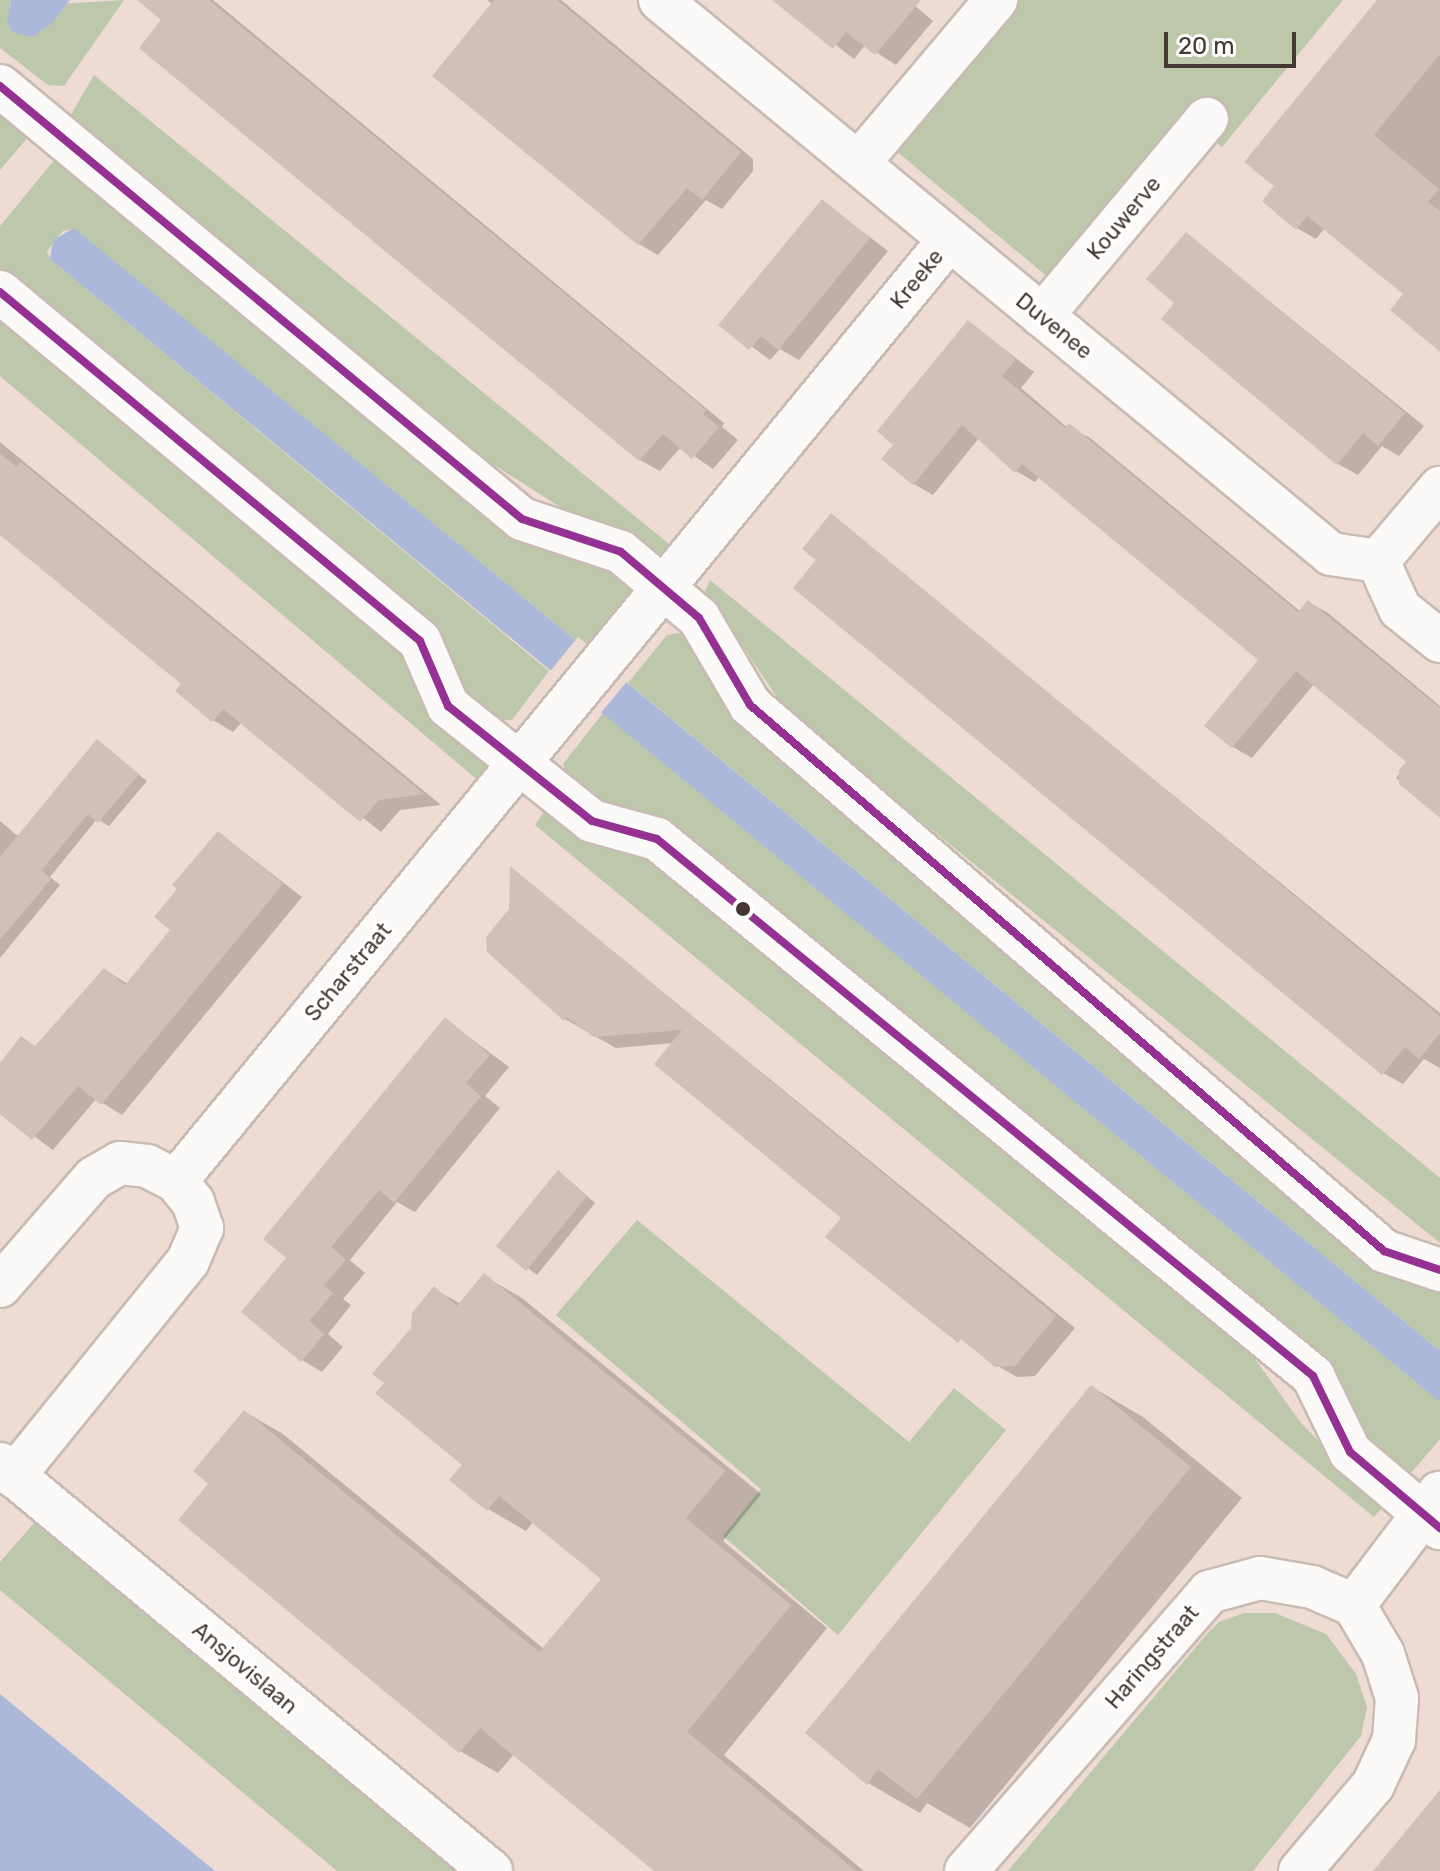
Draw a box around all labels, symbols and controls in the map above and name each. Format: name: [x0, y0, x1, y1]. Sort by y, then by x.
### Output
scale bar: [1168, 16, 1300, 66]
text: 20 m: [1178, 32, 1235, 60]
street label: Kouwerve: [1082, 171, 1166, 265]
street label: Kreeke: [885, 244, 949, 314]
street label: Duvenee: [1011, 287, 1097, 365]
unlabelled marker: [735, 901, 751, 917]
street label: Scharstraat: [299, 917, 397, 1027]
street label: Haringstraat: [1100, 1600, 1204, 1714]
street label: Ansjovislaan: [187, 1616, 303, 1720]

